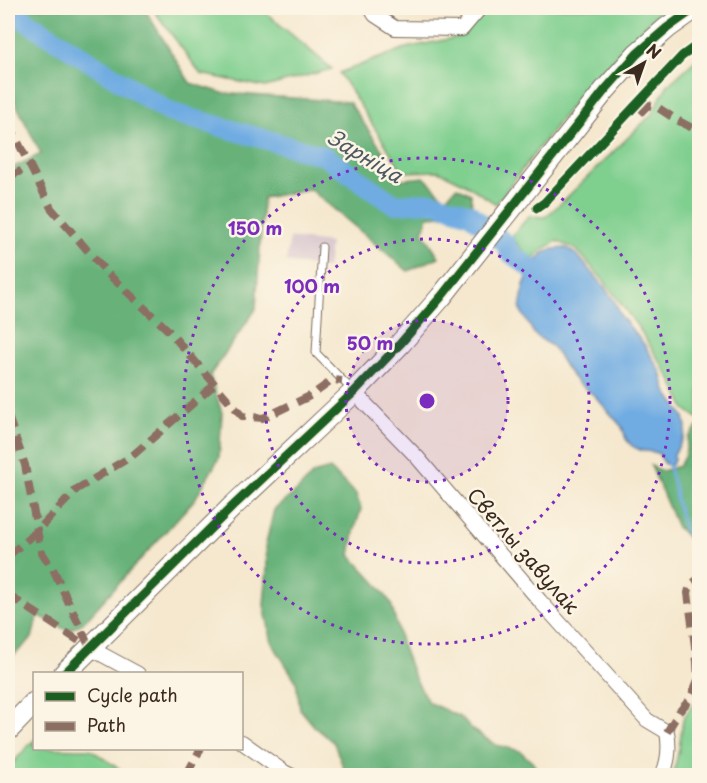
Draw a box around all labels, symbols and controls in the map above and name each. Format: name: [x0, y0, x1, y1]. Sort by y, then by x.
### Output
north arrow: [614, 33, 674, 93]
text: N: [642, 37, 667, 64]
water label: Зарніца: [323, 120, 411, 191]
text: 150 m: [228, 214, 282, 241]
text: 100 m: [284, 272, 340, 299]
text: 50 m: [347, 329, 393, 356]
centre of rings: [417, 391, 437, 411]
street label: Светлы завулак: [460, 481, 587, 620]
legend: [33, 672, 243, 750]
text: Cycle path: [87, 681, 178, 708]
text: Path: [87, 711, 126, 738]

